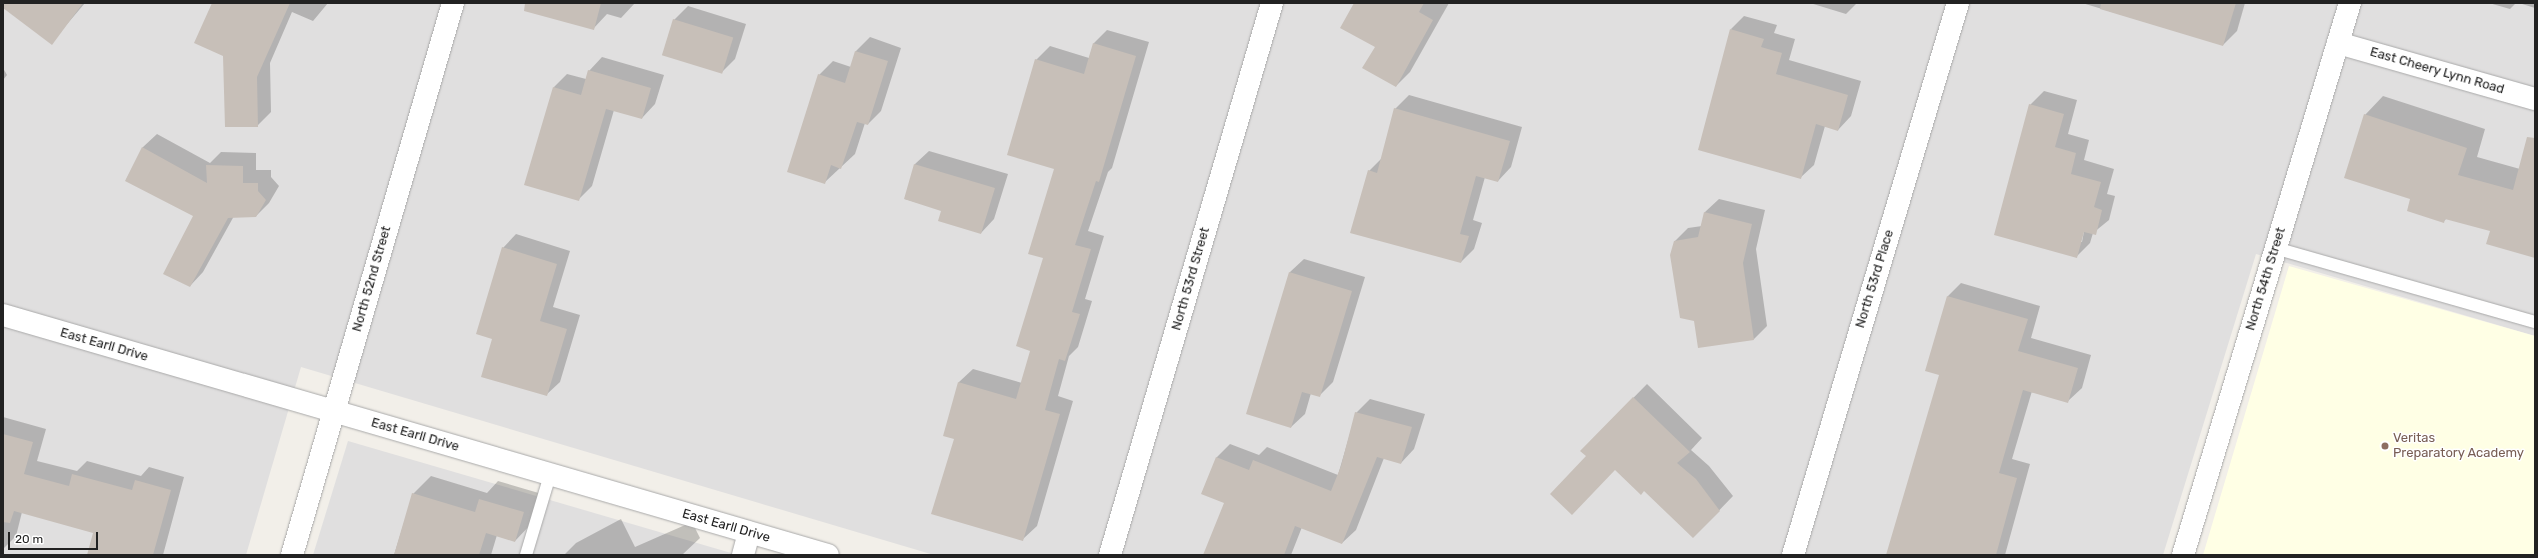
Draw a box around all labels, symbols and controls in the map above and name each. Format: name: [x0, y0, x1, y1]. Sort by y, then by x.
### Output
street label: East Cheery Lynn Road: [2368, 44, 2506, 98]
street label: North 52nd Street: [349, 224, 395, 334]
street label: North 54th Street: [2243, 225, 2289, 333]
street label: North 53rd Street: [1169, 226, 1213, 332]
street label: North 53rd Place: [1853, 228, 1897, 330]
street label: East Earll Drive: [58, 325, 150, 365]
street label: East Earll Drive: [369, 415, 461, 455]
place label: Veritas Preparatory Academy: [2393, 431, 2525, 462]
marker: Veritas Preparatory Academy: [2380, 441, 2390, 451]
street label: East Earll Drive: [680, 506, 772, 546]
scale bar: [10, 524, 100, 550]
text: 20 m: [15, 532, 43, 546]

